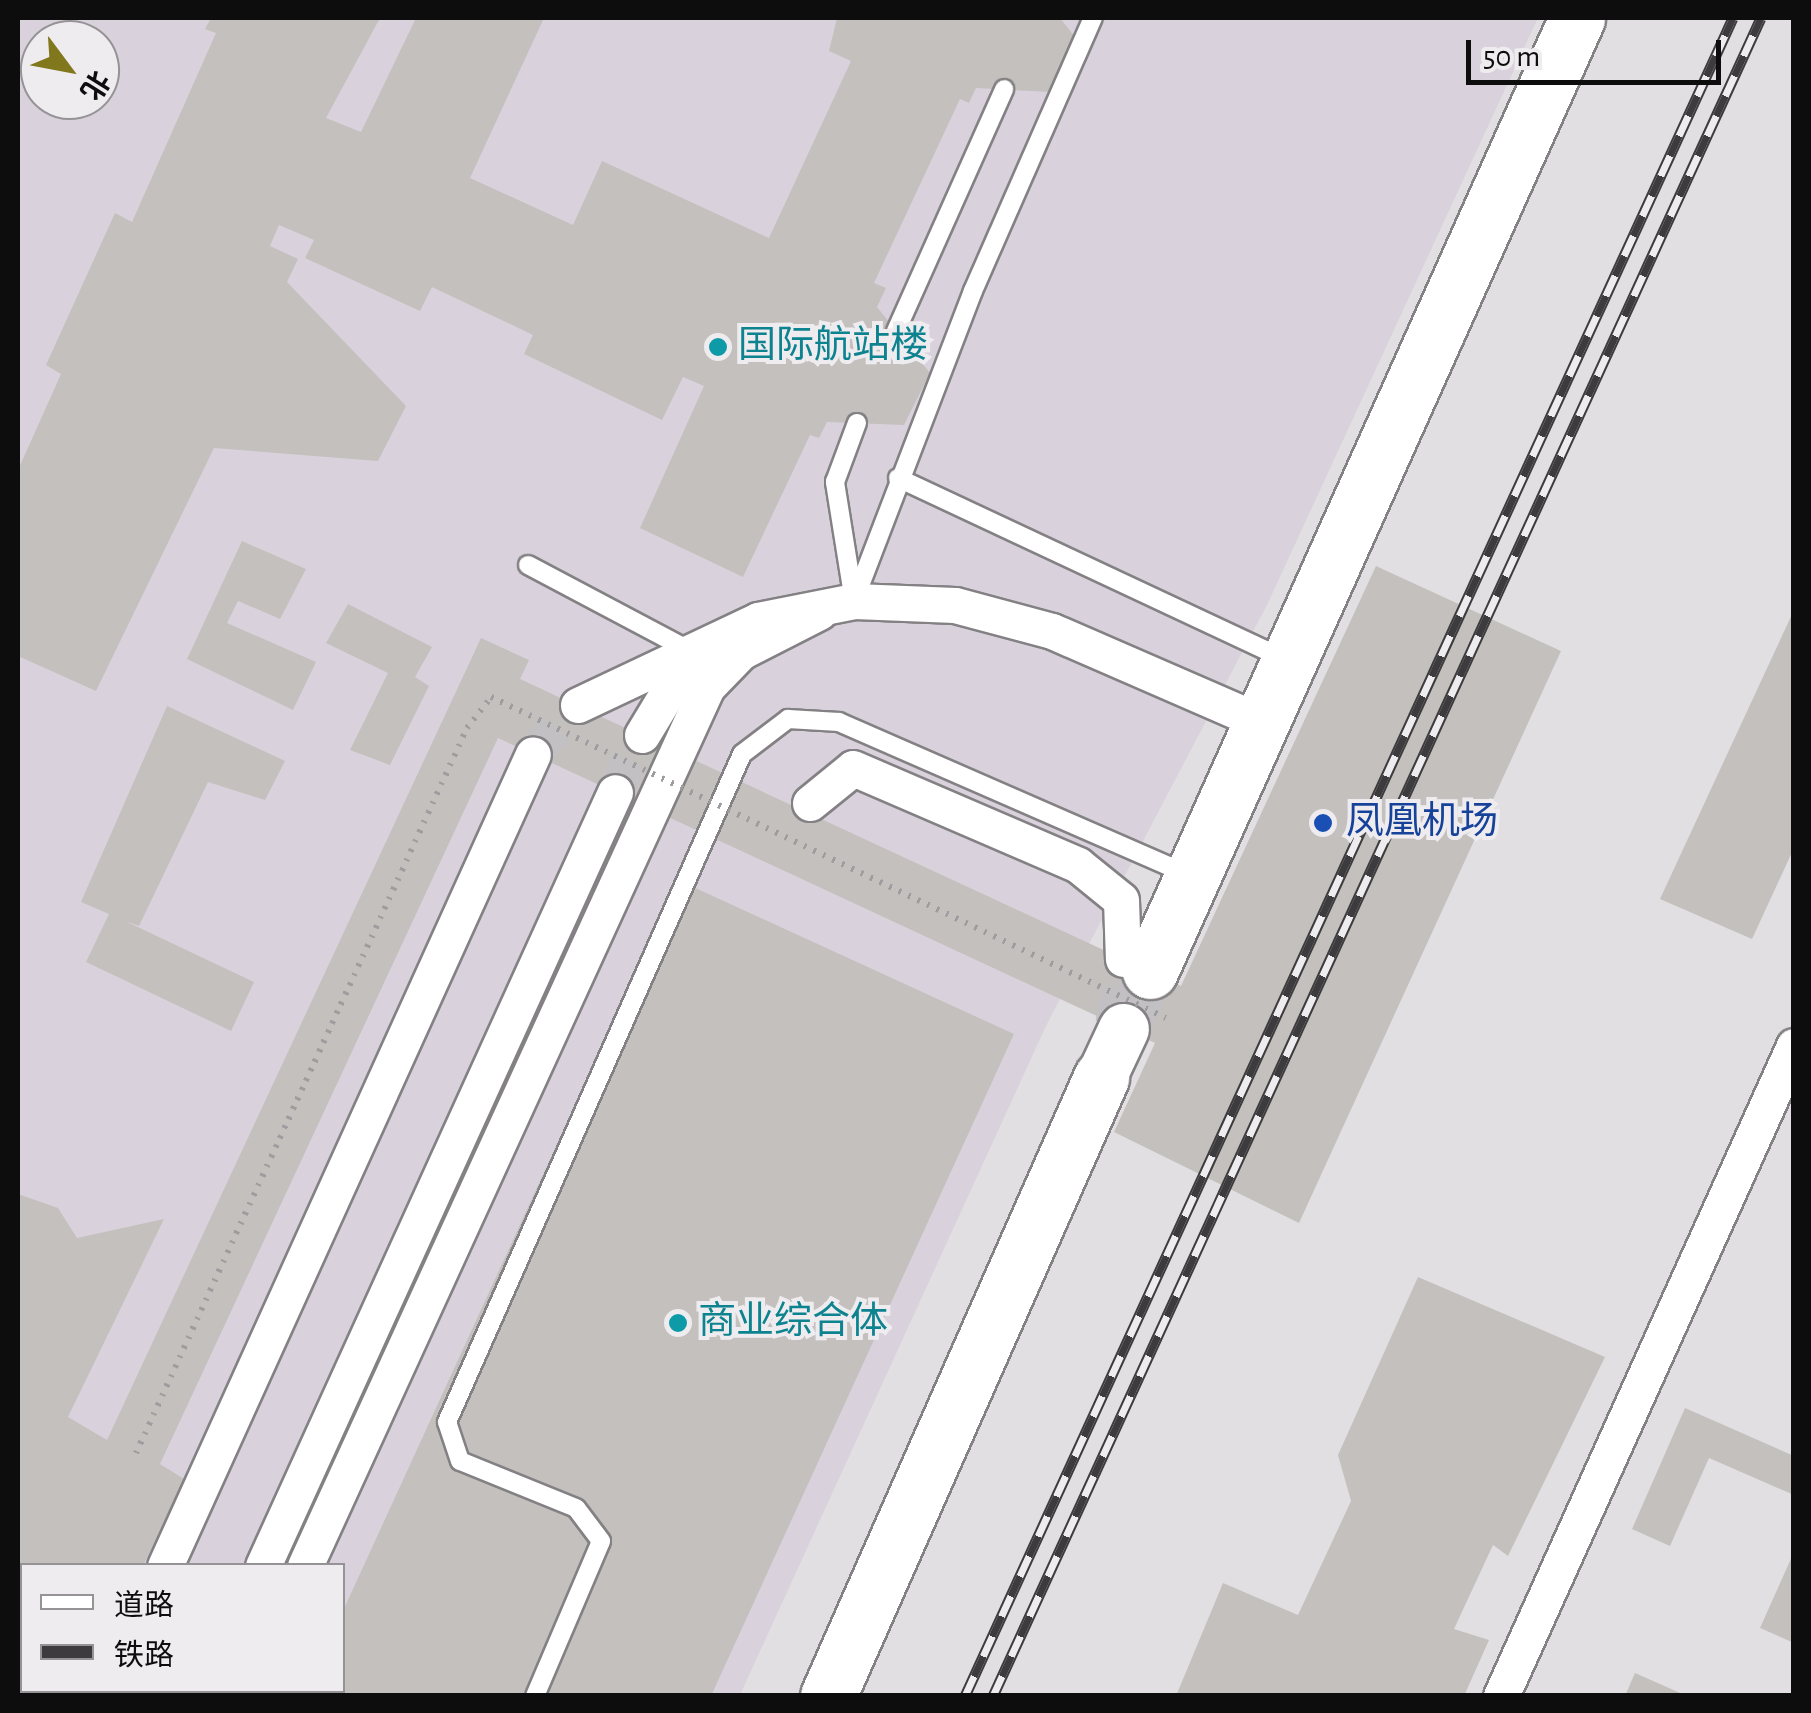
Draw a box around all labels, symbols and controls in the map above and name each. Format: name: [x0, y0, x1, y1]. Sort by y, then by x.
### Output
north arrow: [20, 20, 120, 120]
scale bar: [1471, 20, 1726, 82]
text: 50 m: [1483, 42, 1540, 72]
text: 北: [74, 66, 113, 104]
place label: 国际航站楼: [738, 324, 928, 370]
marker: 国际航站楼: [707, 336, 729, 358]
place label: 凤凰机场: [1346, 800, 1498, 846]
marker: 凤凰机场: [1310, 810, 1336, 836]
place label: 商业综合体: [698, 1300, 888, 1346]
marker: 商业综合体: [667, 1312, 689, 1334]
legend: [20, 1563, 345, 1693]
text: 道路: [114, 1591, 174, 1621]
text: 铁路: [114, 1641, 174, 1671]

